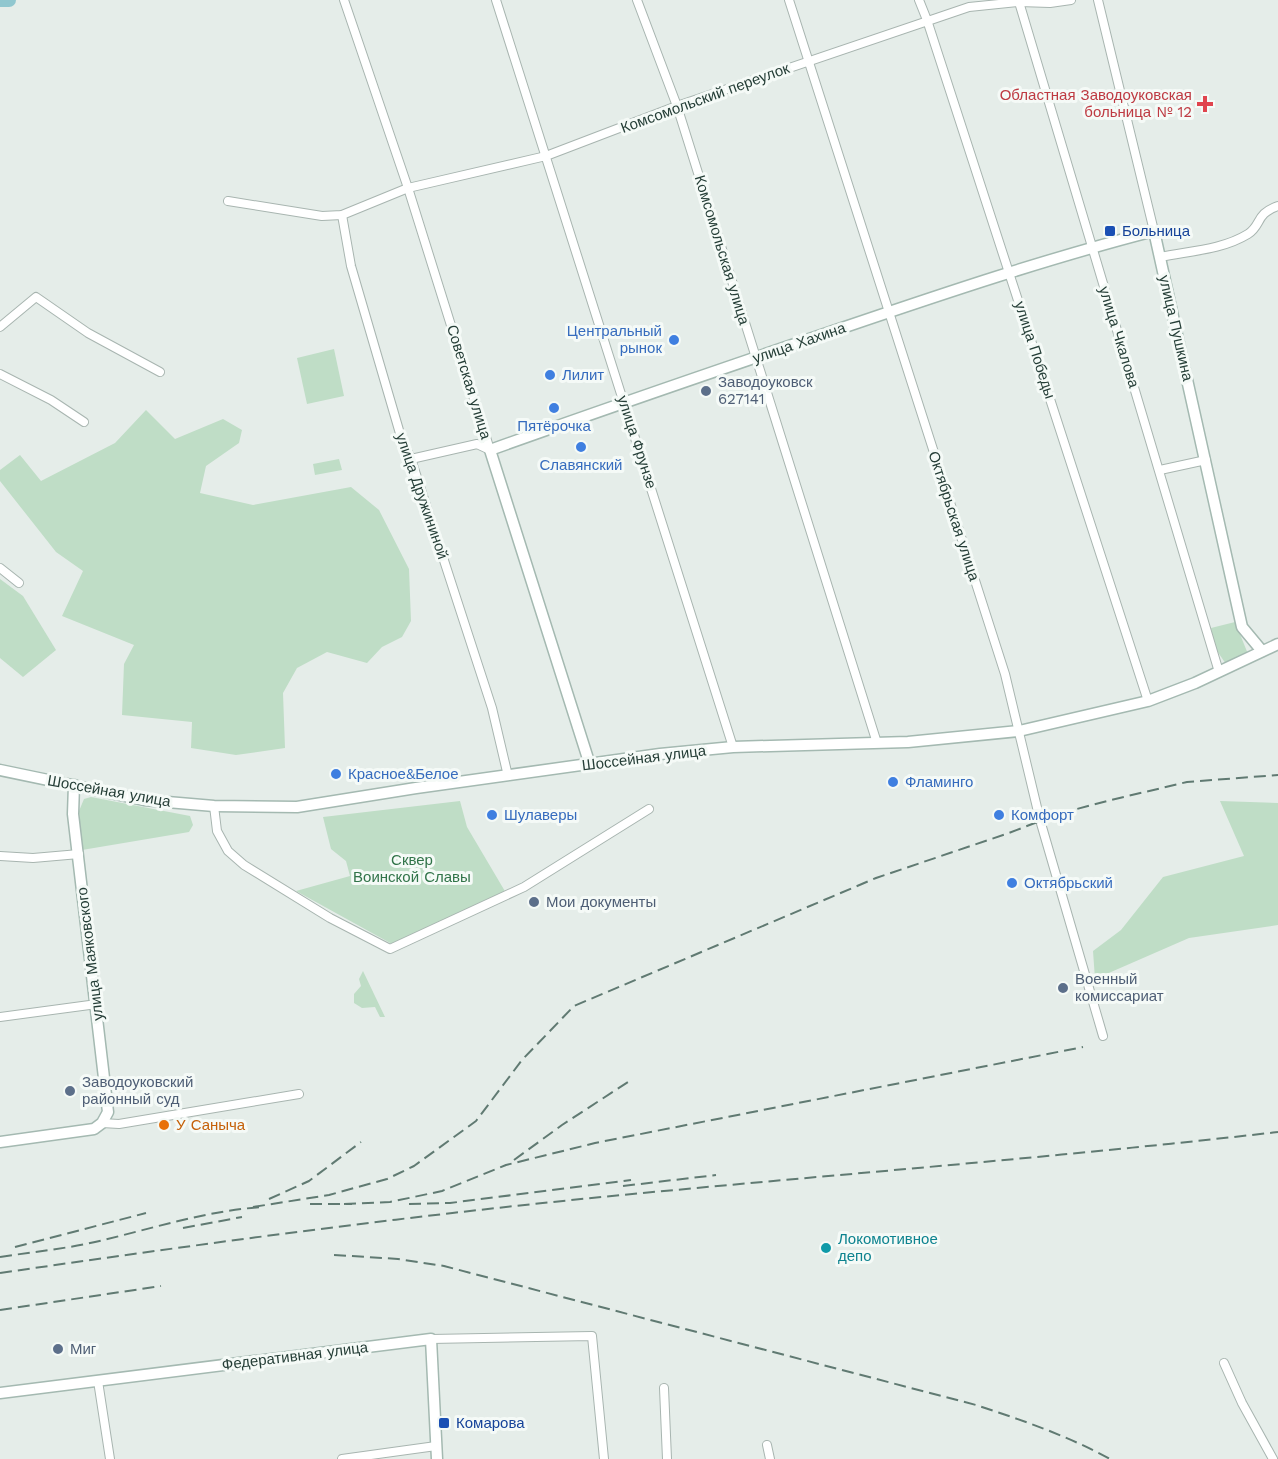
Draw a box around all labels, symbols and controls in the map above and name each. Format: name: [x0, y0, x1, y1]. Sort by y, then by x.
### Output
street label: Комсомольский переулок: [618, 59, 792, 137]
place label: Областная Заводоуковская больница № 12: [1000, 86, 1192, 121]
marker: Областная Заводоуковская больница № 12: [1196, 95, 1214, 113]
street label: Комсомольская улица: [691, 173, 754, 328]
place label: Больница: [1122, 222, 1191, 240]
marker: Больница: [1103, 224, 1117, 238]
street label: улица Пушкина: [1155, 273, 1197, 383]
street label: улица Чкалова: [1095, 284, 1143, 390]
street label: улица Победы: [1011, 299, 1059, 401]
street label: улица Хахина: [750, 318, 849, 367]
place label: Центральный рынок: [567, 322, 662, 357]
street label: Советская улица: [443, 323, 495, 442]
marker: Центральный рынок: [667, 333, 681, 347]
place label: Лилит: [562, 366, 604, 384]
marker: Лилит: [543, 368, 557, 382]
place label: Заводоуковск 627141: [718, 373, 813, 408]
marker: Заводоуковск 627141: [699, 384, 713, 398]
street label: улица Фрунзе: [613, 393, 661, 491]
marker: Пятёрочка: [547, 401, 561, 415]
place label: Пятёрочка: [517, 417, 591, 435]
street label: улица Дружининой: [392, 430, 452, 562]
marker: Славянский: [574, 440, 588, 454]
street label: Октябрьская улица: [925, 449, 984, 584]
place label: Славянский: [540, 456, 622, 474]
street label: Шоссейная улица: [581, 741, 708, 775]
place label: Красное&Белое: [348, 765, 459, 783]
marker: Красное&Белое: [329, 767, 343, 781]
street label: Шоссейная улица: [46, 771, 173, 811]
place label: Фламинго: [905, 773, 973, 791]
marker: Фламинго: [886, 775, 900, 789]
place label: Шулаверы: [504, 806, 577, 824]
place label: Комфорт: [1011, 806, 1074, 824]
marker: Шулаверы: [485, 808, 499, 822]
marker: Комфорт: [992, 808, 1006, 822]
park label: Сквер Воинской Славы: [353, 851, 471, 886]
place label: Октябрьский: [1024, 874, 1113, 892]
marker: Октябрьский: [1005, 876, 1019, 890]
street label: улица Маяковского: [73, 886, 107, 1022]
place label: Мои документы: [546, 893, 656, 911]
marker: Мои документы: [527, 895, 541, 909]
place label: Военный комиссариат: [1075, 970, 1164, 1005]
marker: Военный комиссариат: [1056, 981, 1070, 995]
place label: Заводоуковский районный суд: [82, 1073, 193, 1108]
marker: Заводоуковский районный суд: [63, 1084, 77, 1098]
place label: У Саныча: [176, 1116, 246, 1134]
marker: У Саныча: [157, 1118, 171, 1132]
place label: Локомотивное депо: [838, 1230, 938, 1265]
marker: Локомотивное депо: [819, 1241, 833, 1255]
street label: Федеративная улица: [221, 1338, 370, 1374]
place label: Миг: [70, 1340, 97, 1358]
marker: Миг: [51, 1342, 65, 1356]
place label: Комарова: [456, 1414, 525, 1432]
marker: Комарова: [437, 1416, 451, 1430]

